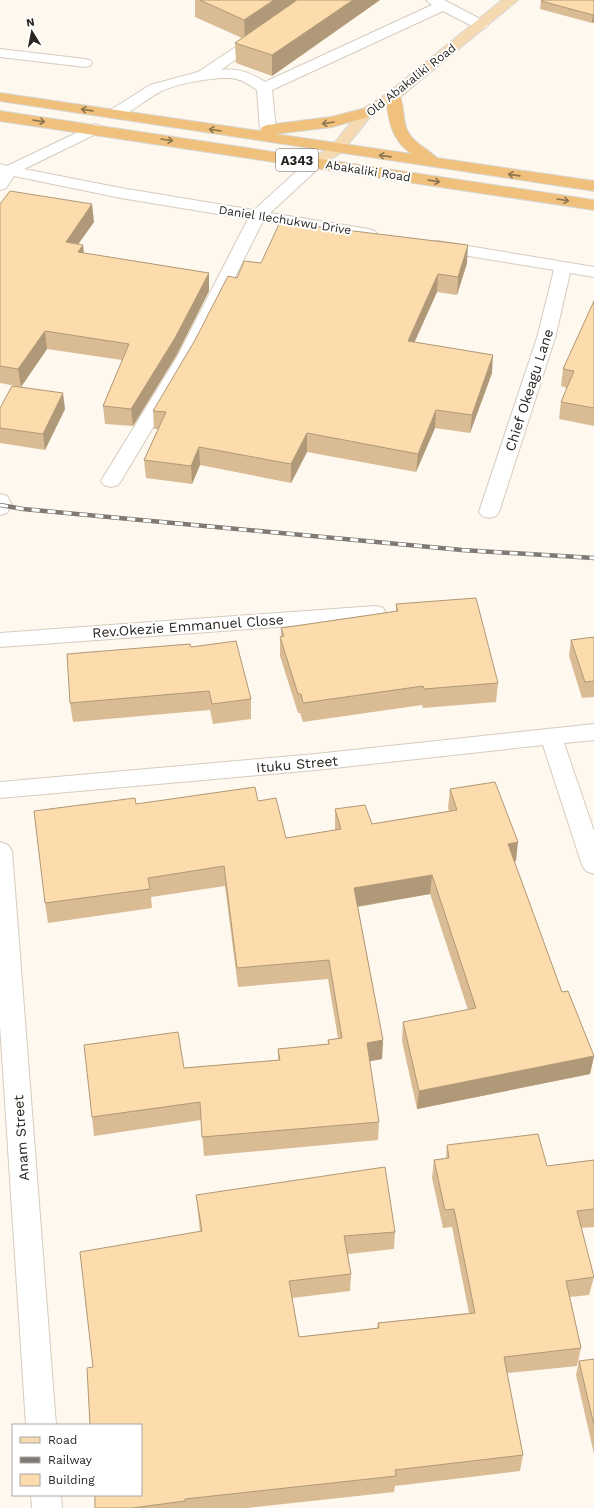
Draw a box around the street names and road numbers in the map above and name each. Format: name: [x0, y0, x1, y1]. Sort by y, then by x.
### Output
street label: Old Abakaliki Road: [363, 41, 459, 119]
road number: A343: [276, 149, 318, 171]
street label: Abakaliki Road: [324, 157, 412, 185]
street label: Daniel Ilechukwu Drive: [218, 203, 352, 237]
street label: Chief Okeagu Lane: [502, 327, 556, 453]
street label: Rev.Okezie Emmanuel Close: [92, 611, 284, 641]
street label: Ituku Street: [255, 752, 339, 776]
street label: Anam Street: [10, 1094, 32, 1182]

